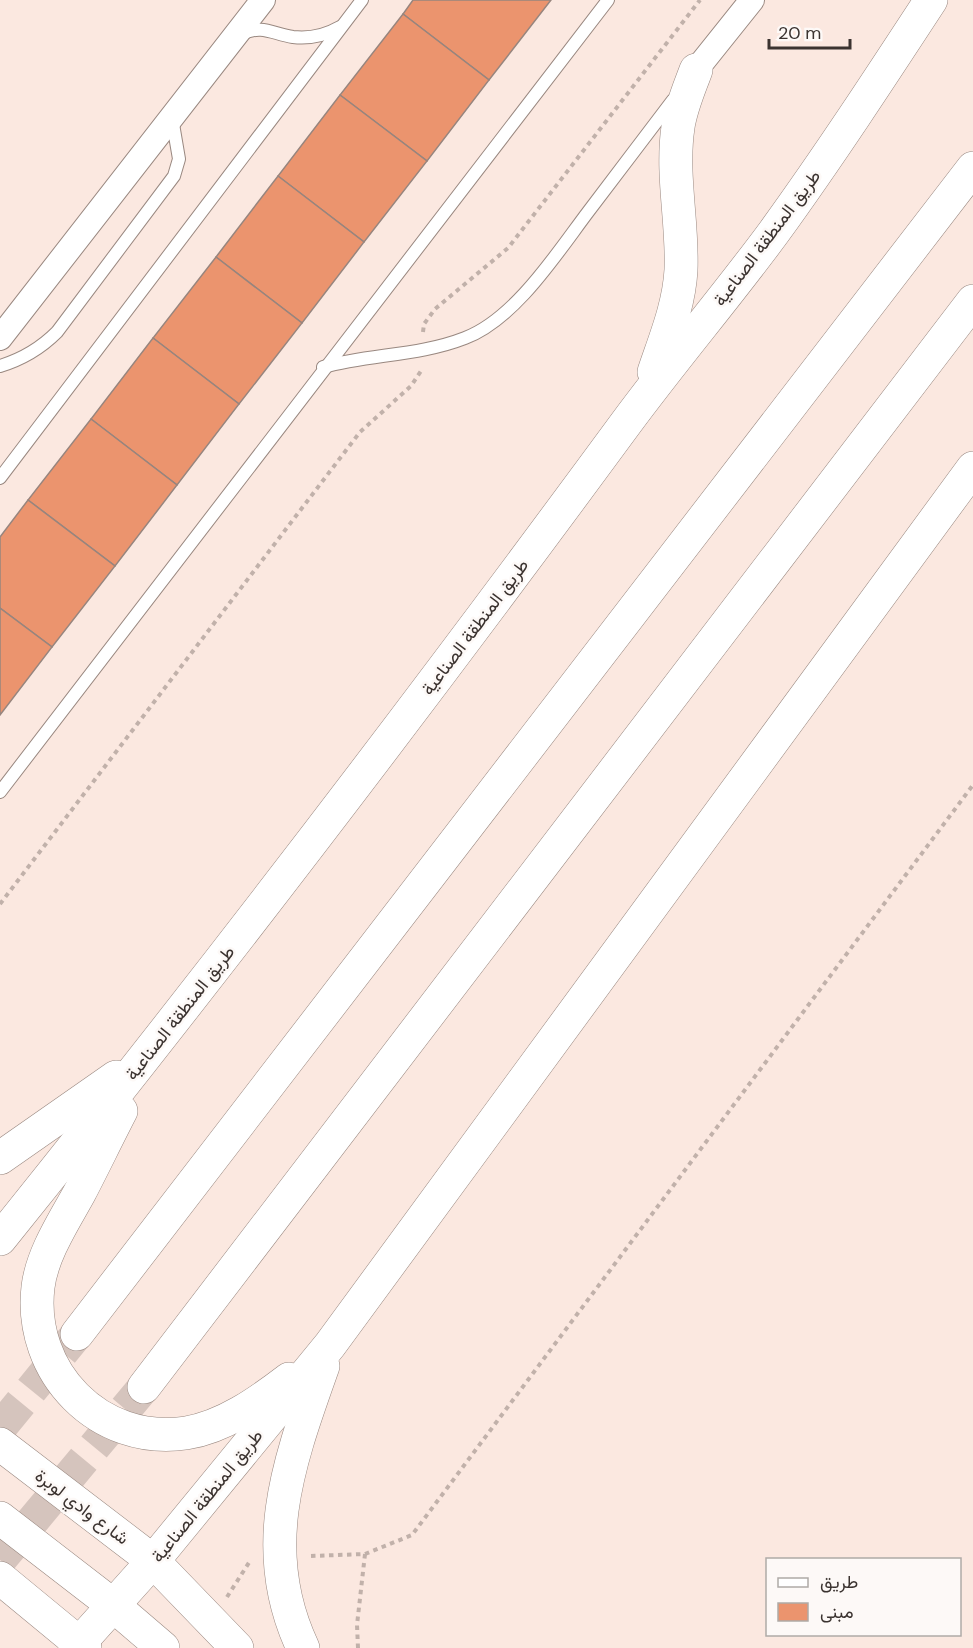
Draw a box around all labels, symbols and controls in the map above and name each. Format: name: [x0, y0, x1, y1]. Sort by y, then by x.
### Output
scale bar: [769, 12, 850, 50]
text: 20 m: [778, 21, 821, 45]
street label: طريق المنطقة الصناعية: [708, 165, 826, 311]
street label: طريق المنطقة الصناعية: [416, 554, 534, 700]
street label: طريق المنطقة الصناعية: [120, 941, 240, 1085]
street label: طريق المنطقة الصناعية: [146, 1424, 268, 1568]
street label: شارع وادي لوبرة: [28, 1464, 134, 1553]
legend: [766, 1558, 961, 1636]
text: طريق: [820, 1570, 858, 1594]
text: مبنى: [820, 1600, 854, 1624]

